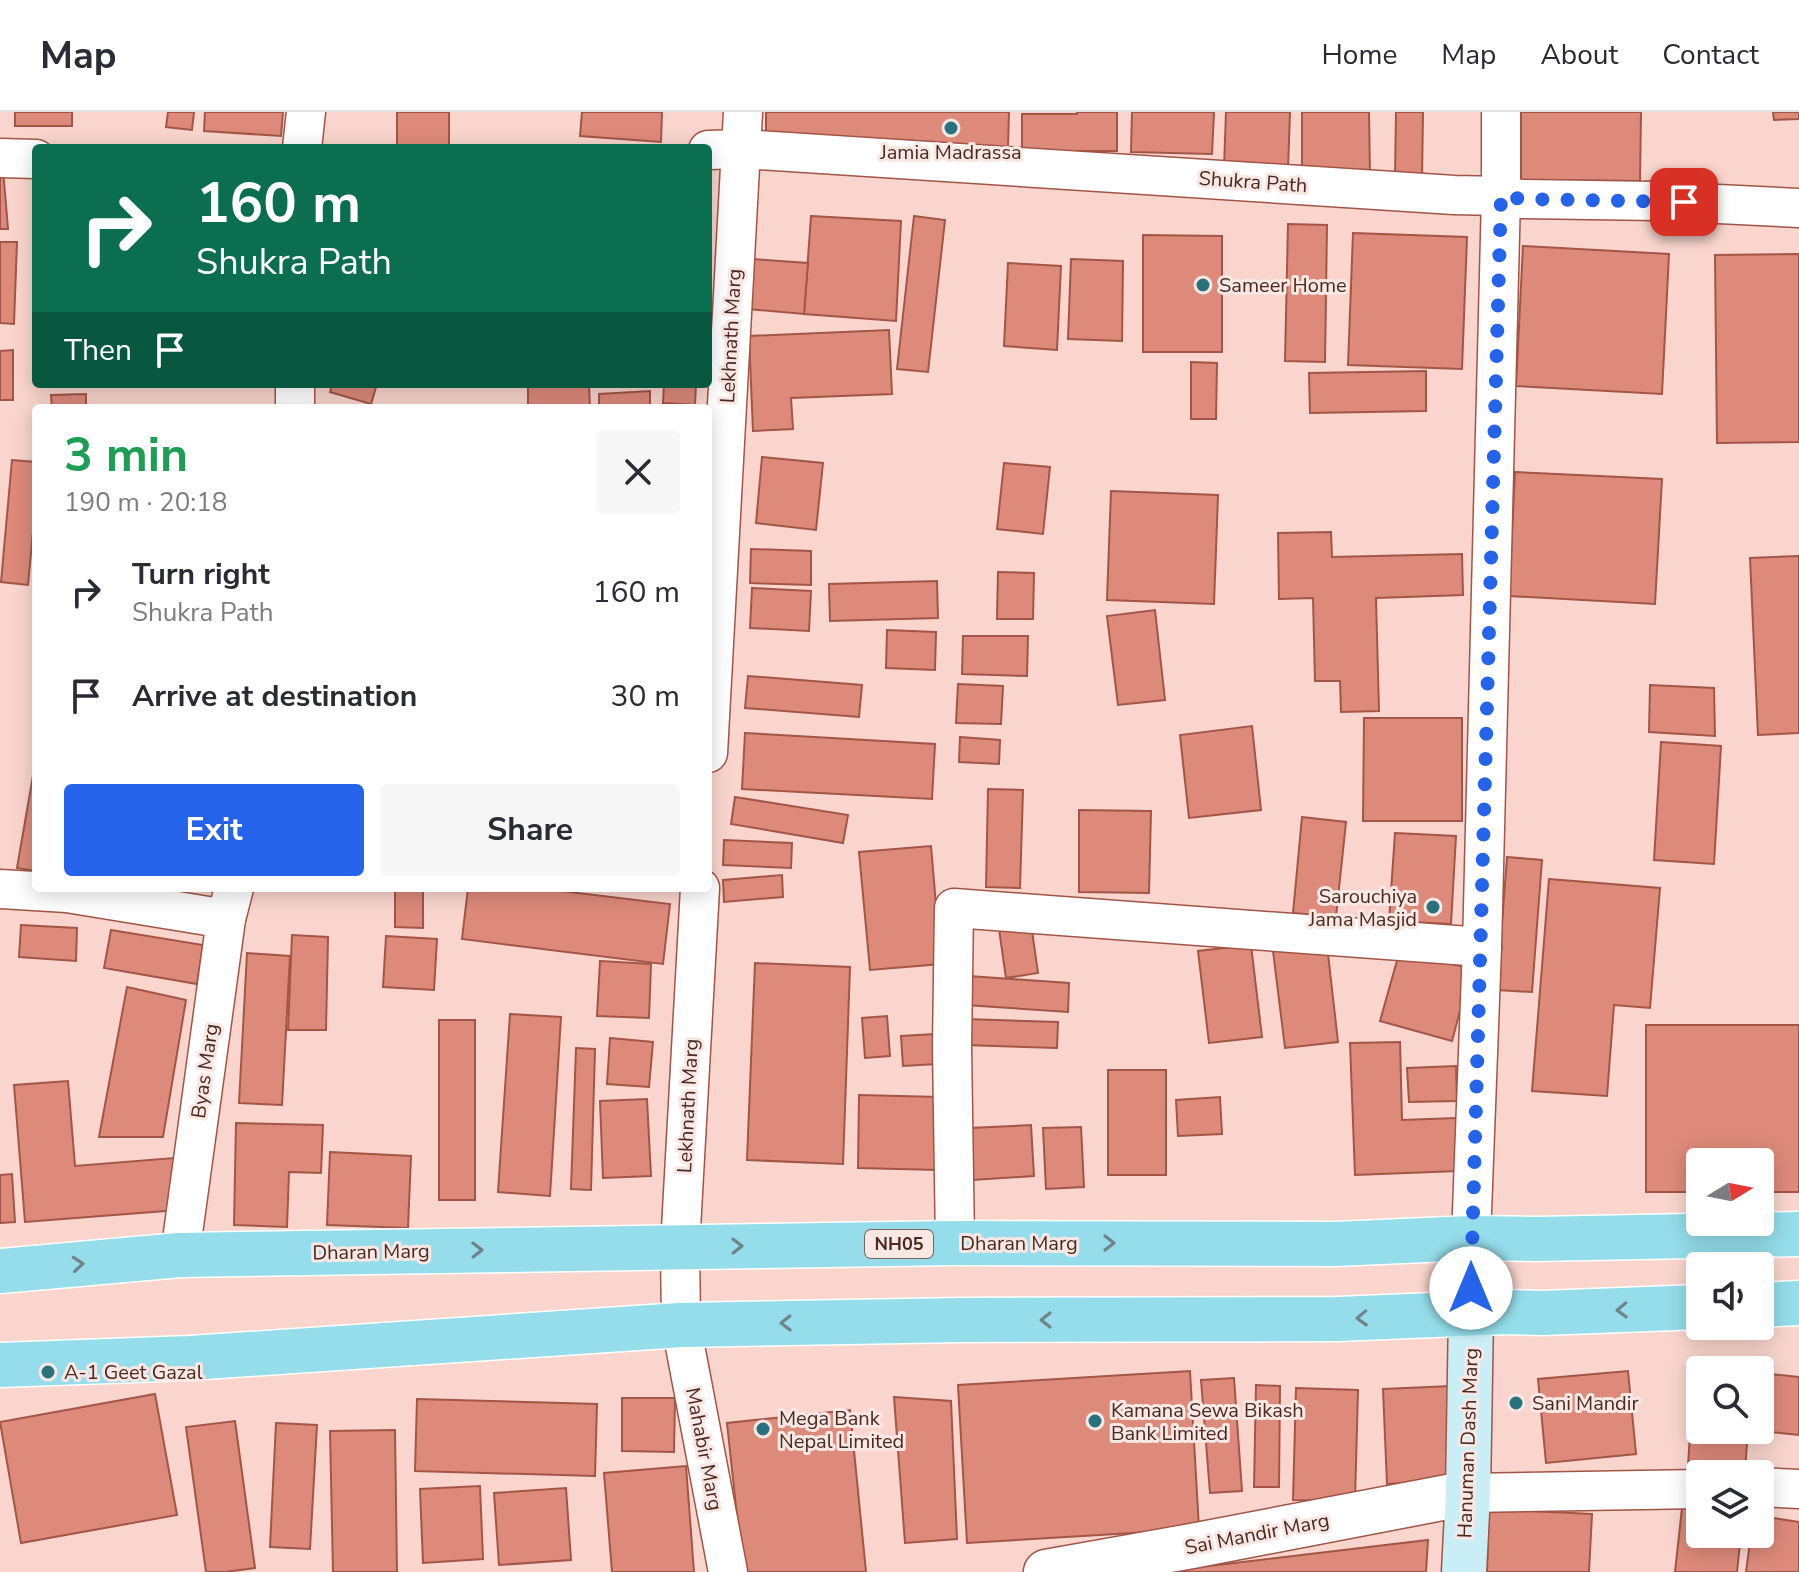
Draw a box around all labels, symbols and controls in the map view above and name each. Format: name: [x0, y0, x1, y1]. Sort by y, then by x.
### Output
text: Map: [40, 30, 117, 81]
text: Home: [1322, 36, 1397, 74]
text: Map: [1441, 36, 1496, 74]
text: About: [1540, 36, 1618, 74]
text: Contact: [1662, 36, 1759, 74]
marker: Jamia Madrassa: [942, 119, 960, 137]
place label: Jamia Madrassa: [879, 139, 1022, 166]
text: 160 m: [196, 165, 361, 242]
street label: Shukra Path: [1198, 165, 1308, 199]
pin: [1650, 168, 1718, 236]
icon: right: [64, 176, 168, 280]
icon: arrive: [1662, 180, 1706, 224]
text: Shukra Path: [196, 238, 392, 287]
street label: Lekhnath Marg: [714, 268, 748, 404]
place label: Sameer Home: [1219, 272, 1347, 299]
marker: Sameer Home: [1194, 276, 1212, 294]
icon: arrive: [148, 328, 192, 372]
text: Then: [64, 330, 132, 371]
text: 3 min: [64, 422, 188, 488]
button: close: [596, 430, 680, 514]
text: 190 m · 20:18: [64, 485, 227, 520]
text: Turn right: [132, 554, 270, 595]
icon: right: [64, 570, 108, 614]
text: 160 m: [593, 572, 680, 613]
text: Shukra Path: [132, 595, 273, 630]
icon: arrive: [64, 674, 108, 718]
text: Arrive at destination: [132, 676, 417, 717]
text: 30 m: [611, 676, 680, 717]
button: Exit: [64, 784, 364, 876]
button: Share: [380, 784, 680, 876]
place label: Sarouchiya Jama Masjid: [1308, 883, 1417, 933]
marker: Sarouchiya Jama Masjid: [1424, 898, 1442, 916]
street label: Byas Marg: [185, 1022, 225, 1120]
street label: Lekhnath Marg: [671, 1038, 705, 1174]
north arrow: [1686, 1148, 1774, 1236]
map controls: [1686, 1148, 1774, 1548]
road number: NH05: [865, 1230, 933, 1258]
street label: Dharan Marg: [960, 1230, 1078, 1257]
one-way arrow: [1103, 1234, 1116, 1252]
street label: Dharan Marg: [312, 1237, 430, 1267]
one-way arrow: [731, 1237, 744, 1255]
one-way arrow: [471, 1241, 484, 1259]
position arrow: [1429, 1246, 1513, 1330]
button: sound: [1686, 1252, 1774, 1340]
one-way arrow: [72, 1256, 85, 1273]
one-way arrow: [1615, 1302, 1628, 1319]
one-way arrow: [1355, 1310, 1368, 1327]
one-way arrow: [1039, 1311, 1052, 1329]
one-way arrow: [779, 1314, 792, 1332]
street label: Hanuman Dash Marg: [1451, 1347, 1485, 1539]
button: search: [1686, 1356, 1774, 1444]
place label: A-1 Geet Gazal: [64, 1359, 203, 1386]
marker: A-1 Geet Gazal: [39, 1363, 57, 1381]
street label: Mahabir Marg: [679, 1385, 729, 1513]
place label: Sani Mandir: [1532, 1390, 1639, 1417]
marker: Sani Mandir: [1507, 1394, 1525, 1412]
place label: Kamana Sewa Bikash Bank Limited: [1111, 1397, 1304, 1447]
place label: Mega Bank Nepal Limited: [779, 1405, 904, 1455]
marker: Kamana Sewa Bikash Bank Limited: [1086, 1412, 1104, 1430]
marker: Mega Bank Nepal Limited: [754, 1420, 772, 1438]
button: layers: [1686, 1460, 1774, 1548]
street label: Sai Mandir Marg: [1182, 1507, 1332, 1561]

